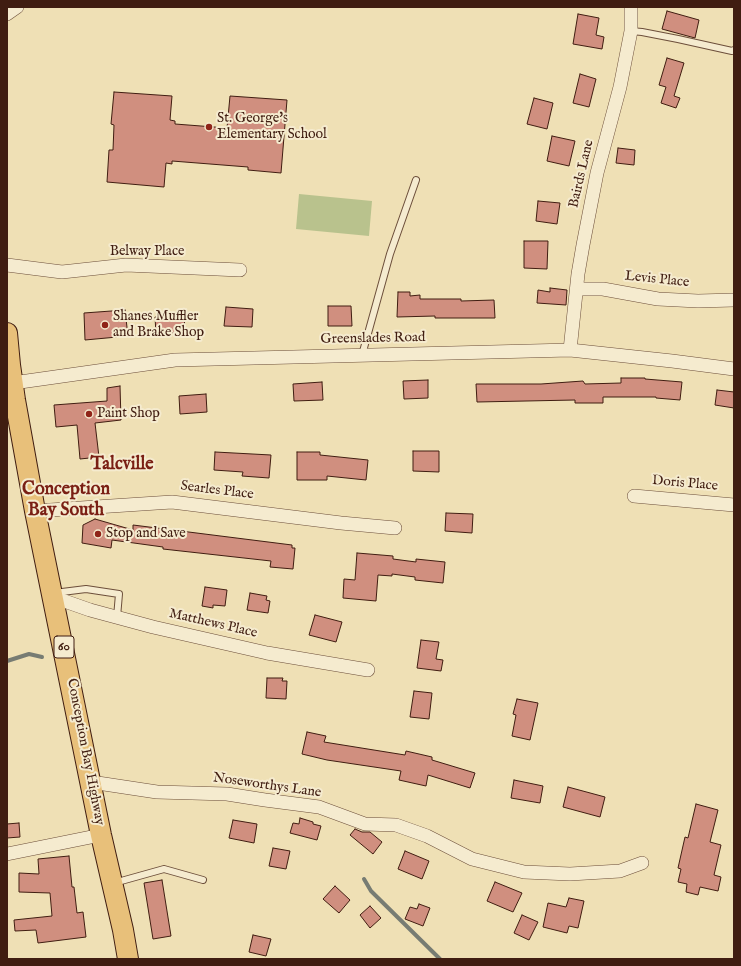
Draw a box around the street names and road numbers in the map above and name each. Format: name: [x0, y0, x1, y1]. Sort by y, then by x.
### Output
street label: Bairds Lane: [566, 138, 598, 210]
street label: Belway Place: [110, 244, 184, 260]
street label: Levis Place: [624, 268, 690, 292]
street label: Greenslades Road: [320, 330, 426, 348]
street label: Doris Place: [651, 473, 719, 495]
street label: Searles Place: [180, 478, 254, 504]
street label: Matthews Place: [167, 606, 259, 642]
road number: 60: [54, 636, 74, 658]
street label: Conception Bay Highway: [63, 677, 107, 827]
street label: Noseworthys Lane: [212, 770, 322, 802]

